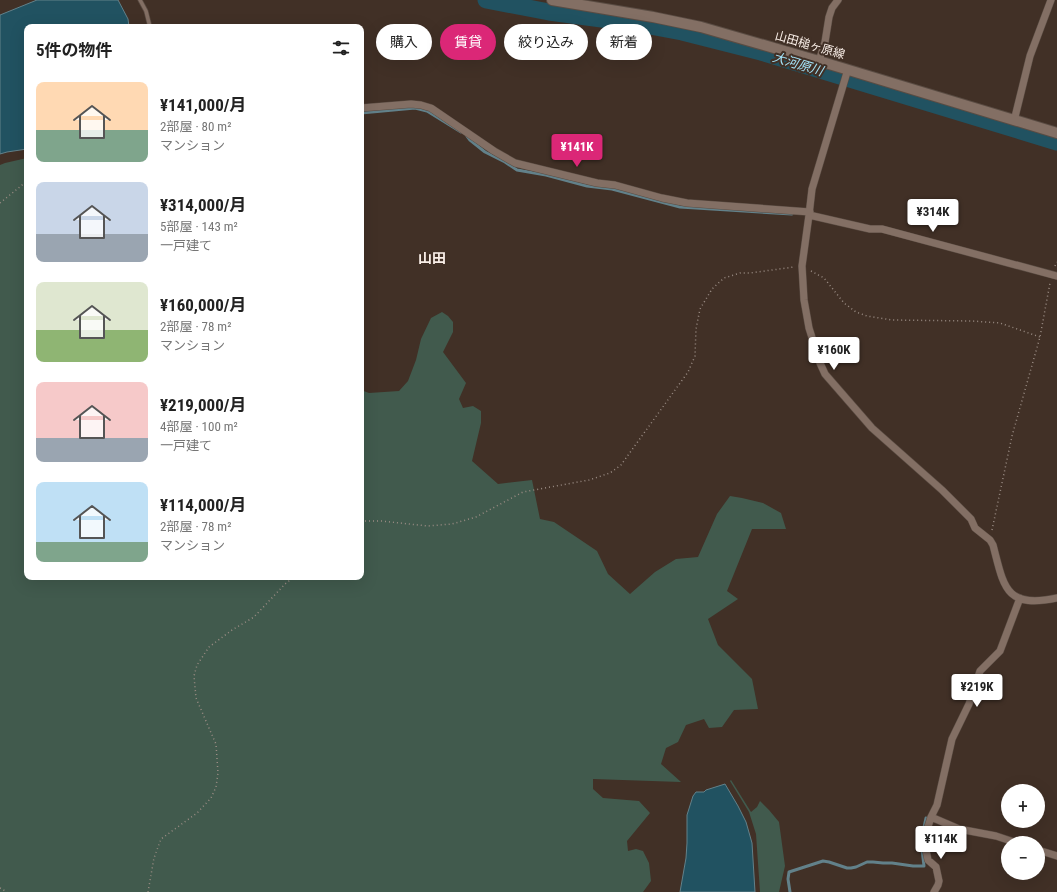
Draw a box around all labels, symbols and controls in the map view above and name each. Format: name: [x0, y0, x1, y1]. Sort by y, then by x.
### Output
chip: 購入: [376, 24, 432, 60]
chip: 賃貸: [440, 24, 496, 60]
chip: 絞り込み: [504, 24, 588, 60]
chip: 新着: [596, 24, 652, 60]
street label: 山田槌ヶ原線: [773, 28, 847, 62]
icon: filters: [330, 37, 352, 59]
text: 5件の物件: [36, 40, 113, 60]
water label: 大河原川: [771, 49, 827, 79]
text: ¥141,000/月: [160, 95, 246, 115]
icon: home: [68, 98, 116, 146]
text: 2部屋 · 80 m²: [160, 119, 231, 134]
pin: ¥141K: [549, 134, 605, 168]
text: マンション: [160, 138, 225, 153]
text: ¥141K: [560, 139, 594, 154]
text: ¥314,000/月: [160, 195, 246, 215]
icon: home: [68, 198, 116, 246]
pin: ¥314K: [905, 199, 961, 233]
text: ¥314K: [916, 204, 950, 219]
text: 5部屋 · 143 m²: [160, 219, 238, 234]
text: 一戸建て: [160, 238, 212, 253]
district label: 山田: [418, 250, 446, 266]
text: ¥160,000/月: [160, 295, 246, 315]
icon: home: [68, 298, 116, 346]
text: 2部屋 · 78 m²: [160, 319, 231, 334]
pin: ¥160K: [806, 337, 862, 371]
text: マンション: [160, 338, 225, 353]
text: ¥160K: [817, 342, 851, 357]
text: ¥219,000/月: [160, 395, 246, 415]
icon: home: [68, 398, 116, 446]
text: 4部屋 · 100 m²: [160, 419, 238, 434]
text: 一戸建て: [160, 438, 212, 453]
text: ¥114,000/月: [160, 495, 246, 515]
icon: home: [68, 498, 116, 546]
text: 2部屋 · 78 m²: [160, 519, 231, 534]
text: マンション: [160, 538, 225, 553]
pin: ¥219K: [949, 674, 1005, 708]
text: ¥219K: [960, 679, 994, 694]
map controls: [1001, 784, 1045, 880]
button: +: [1001, 784, 1045, 828]
pin: ¥114K: [913, 826, 969, 860]
text: ¥114K: [924, 831, 958, 846]
button: −: [1001, 836, 1045, 880]

